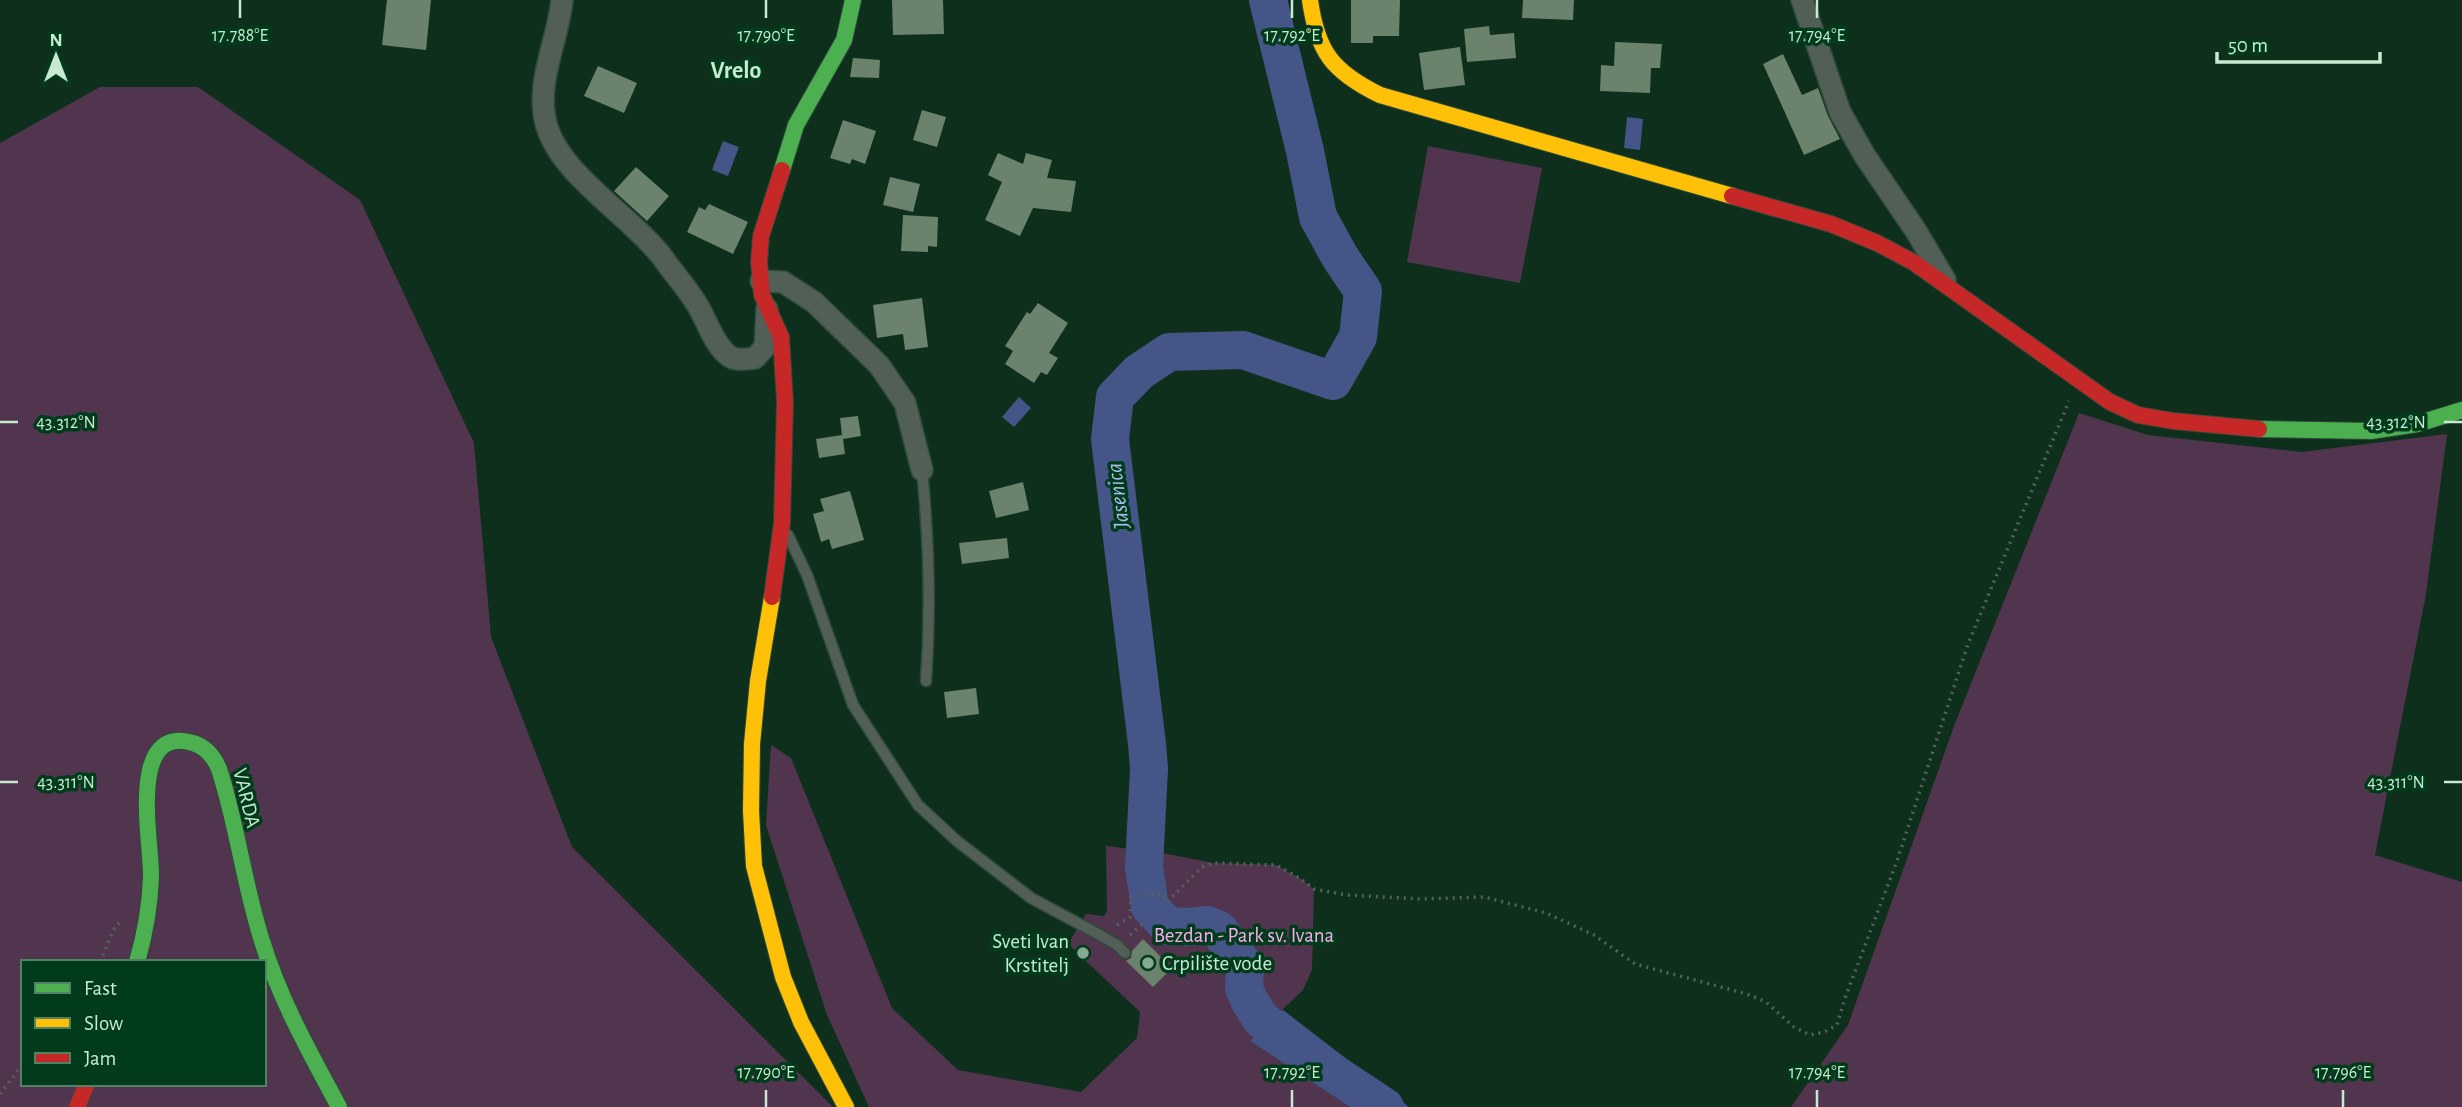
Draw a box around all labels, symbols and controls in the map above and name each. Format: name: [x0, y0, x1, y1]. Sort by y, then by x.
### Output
north arrow: [21, 21, 91, 91]
scale bar: [2217, 21, 2380, 65]
text: 17.788°E: [212, 27, 268, 45]
text: 17.790°E: [737, 27, 795, 45]
text: 17.792°E: [1264, 27, 1320, 45]
text: 17.794°E: [1789, 27, 1846, 45]
text: N: [49, 31, 63, 50]
text: 50 m: [2228, 35, 2268, 56]
district label: Vrelo: [711, 59, 762, 83]
text: 43.312°N: [36, 414, 96, 432]
text: 43.312°N: [2366, 414, 2426, 432]
water label: Jasenica: [1103, 462, 1134, 531]
street label: VARDA: [229, 766, 264, 830]
text: 43.311°N: [37, 774, 95, 792]
text: 43.311°N: [2367, 774, 2425, 792]
park label: Bezdan - Park sv. Ivana: [1154, 925, 1334, 946]
place label: Sveti Ivan Krstitelj: [992, 931, 1069, 976]
marker: Sveti Ivan Krstitelj: [1075, 945, 1091, 961]
place label: Crpilište vode: [1162, 953, 1272, 974]
marker: Crpilište vode: [1140, 955, 1156, 971]
legend: [21, 960, 266, 1086]
text: Fast: [84, 978, 117, 999]
text: Slow: [84, 1013, 123, 1034]
text: Jam: [84, 1048, 116, 1069]
text: 17.790°E: [737, 1064, 795, 1082]
text: 17.792°E: [1264, 1064, 1320, 1082]
text: 17.794°E: [1789, 1064, 1846, 1082]
text: 17.796°E: [2315, 1064, 2371, 1082]

